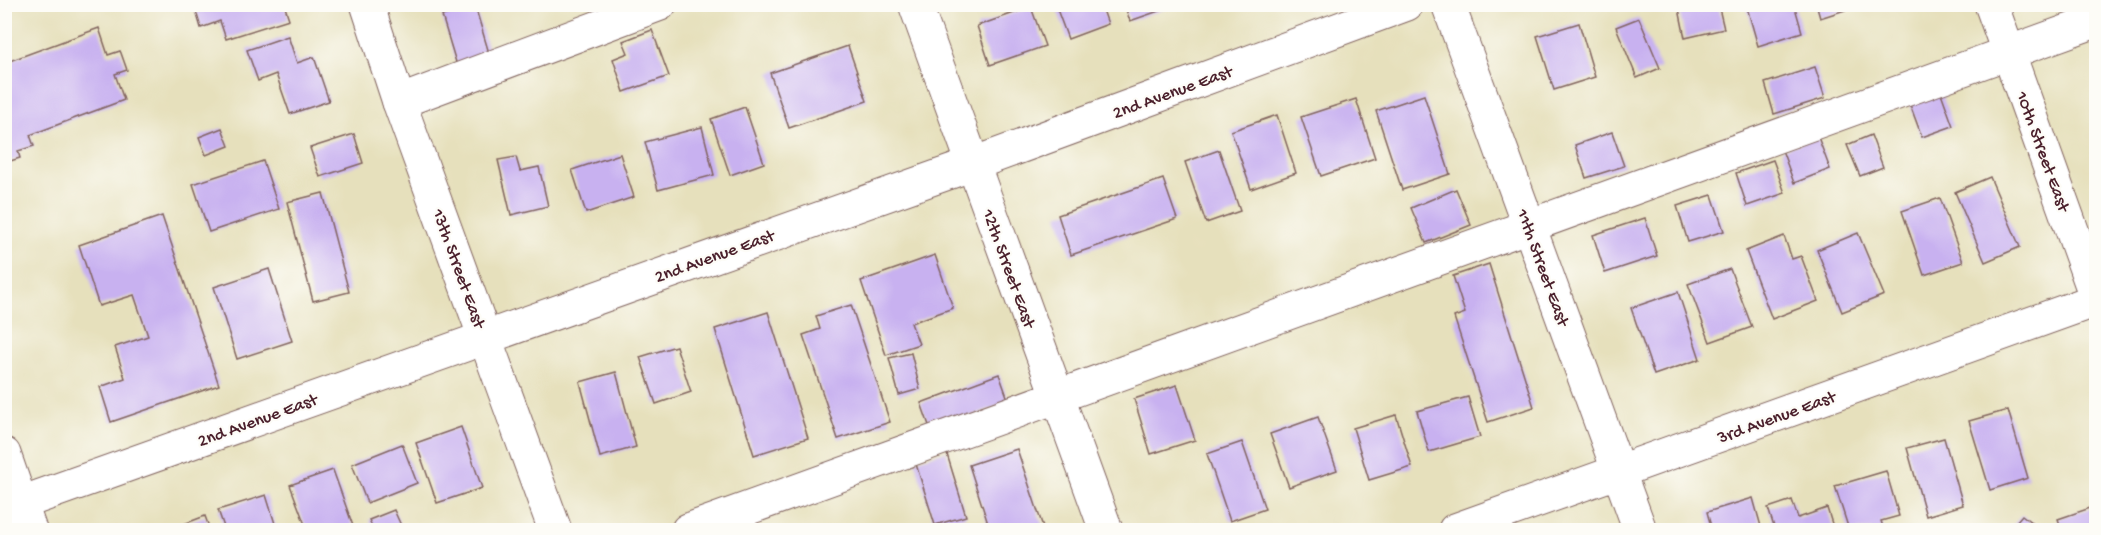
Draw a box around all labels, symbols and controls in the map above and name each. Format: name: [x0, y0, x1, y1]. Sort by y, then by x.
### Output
street label: 2nd Avenue East: [1110, 61, 1237, 125]
street label: 10th Street East: [2010, 88, 2074, 216]
street label: 13th Street East: [426, 205, 490, 333]
street label: 11th Street East: [1510, 205, 1573, 331]
street label: 12th Street East: [976, 206, 1039, 333]
street label: 2nd Avenue East: [652, 225, 779, 289]
street label: 3rd Avenue East: [1714, 387, 1840, 450]
street label: 2nd Avenue East: [195, 389, 322, 453]

